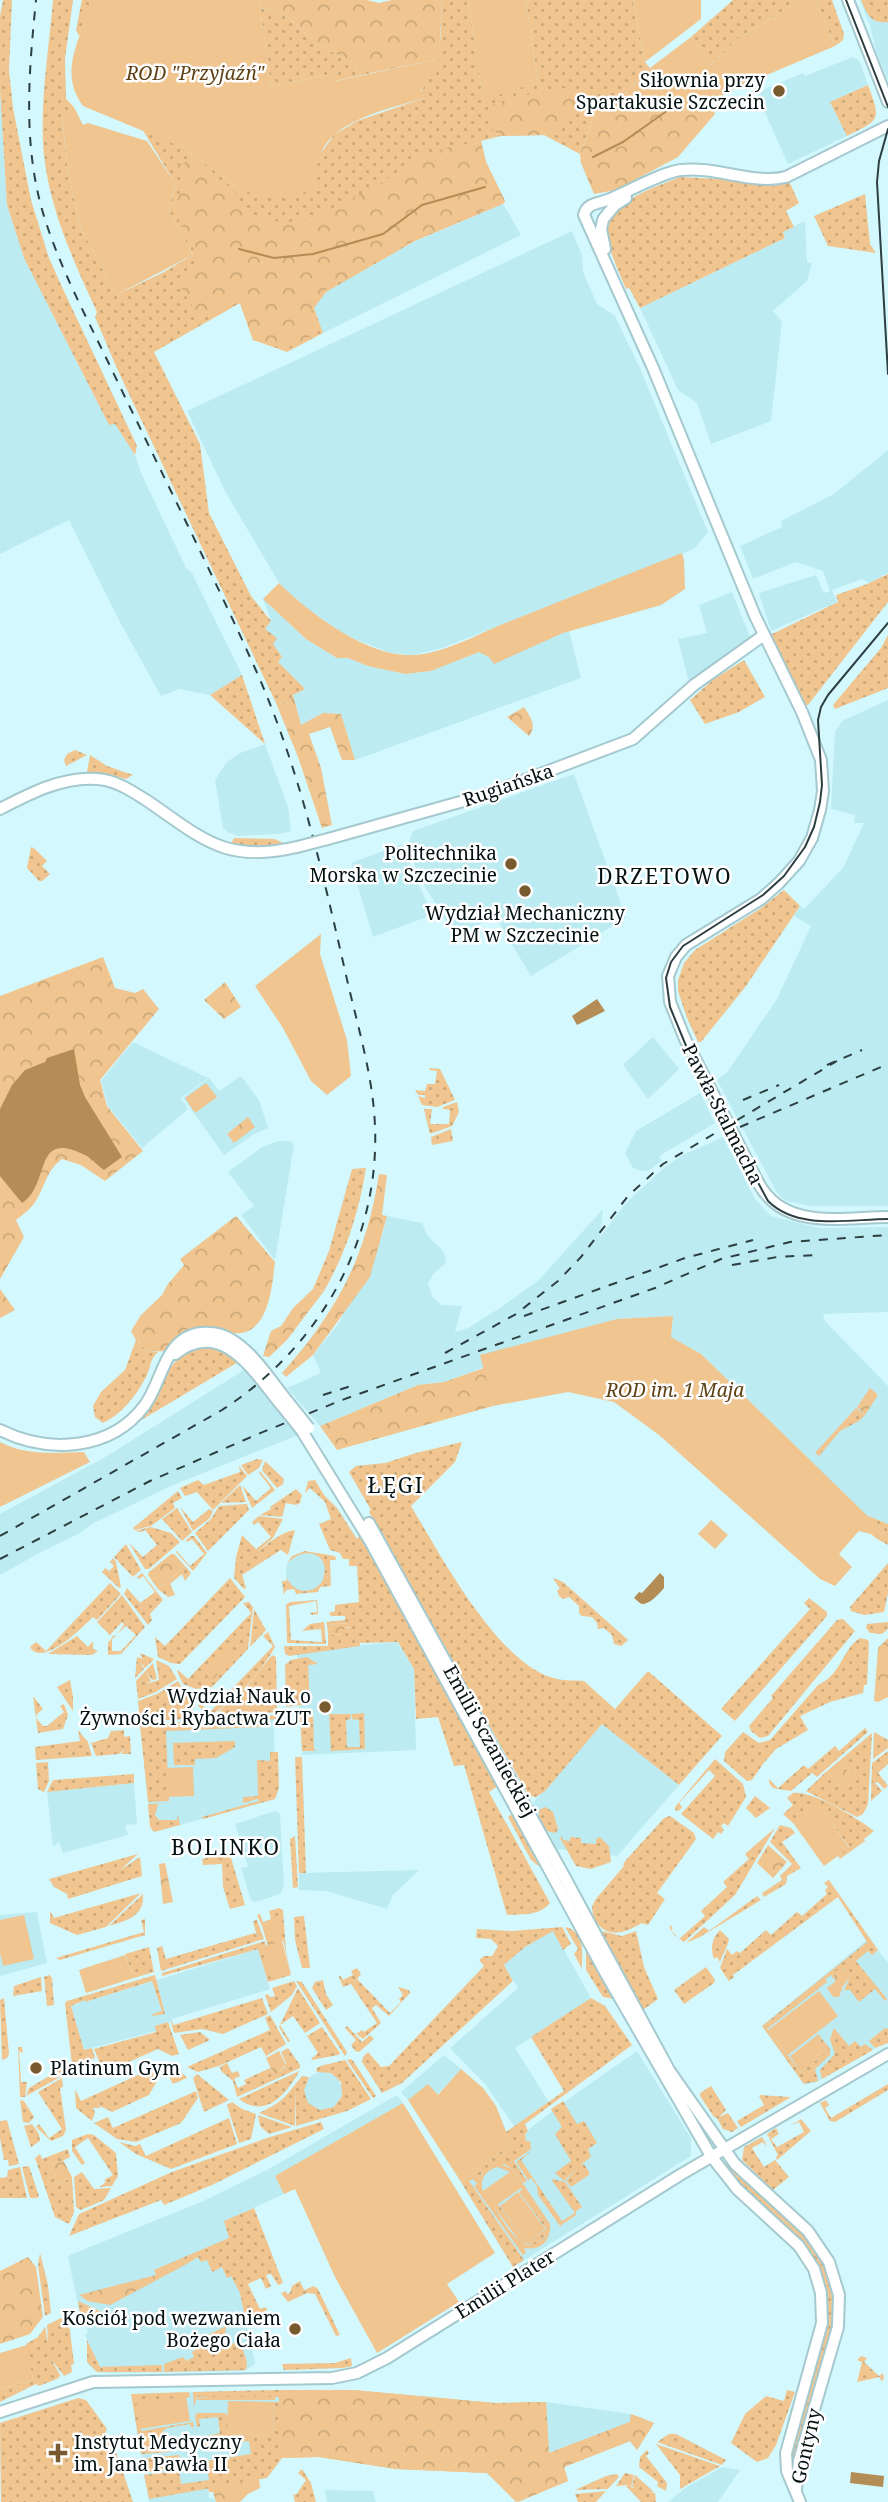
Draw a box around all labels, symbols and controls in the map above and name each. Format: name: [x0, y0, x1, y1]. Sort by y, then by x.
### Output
park label: ROD "Przyjaźń": [125, 60, 265, 86]
place label: Siłownia przy Spartakusie Szczecin: [576, 67, 765, 115]
marker: Siłownia przy Spartakusie Szczecin: [771, 83, 787, 99]
street label: Rugiańska: [459, 757, 557, 813]
place label: Politechnika Morska w Szczecinie: [309, 840, 497, 888]
marker: Politechnika Morska w Szczecinie: [503, 856, 519, 872]
district label: DRZETOWO: [597, 862, 733, 890]
marker: Wydział Mechaniczny PM w Szczecinie: [517, 883, 533, 899]
place label: Wydział Mechaniczny PM w Szczecinie: [425, 900, 625, 948]
street label: Pawła Stalmacha: [676, 1039, 770, 1189]
park label: ROD im. 1 Maja: [605, 1377, 744, 1403]
district label: ŁĘGI: [368, 1471, 424, 1499]
street label: Emilii Sczanieckiej: [437, 1660, 543, 1822]
place label: Wydział Nauk o Żywności i Rybactwa ZUT: [80, 1683, 311, 1731]
marker: Wydział Nauk o Żywności i Rybactwa ZUT: [317, 1699, 333, 1715]
district label: BOLINKO: [171, 1833, 281, 1861]
place label: Platinum Gym: [50, 2055, 180, 2081]
marker: Platinum Gym: [28, 2060, 44, 2076]
street label: Emilii Plater: [450, 2243, 560, 2325]
place label: Kościół pod wezwaniem Bożego Ciała: [62, 2305, 281, 2353]
marker: Kościół pod wezwaniem Bożego Ciała: [287, 2321, 303, 2337]
street label: Gontyny: [785, 2405, 827, 2486]
place label: Instytut Medyczny im. Jana Pawła II: [74, 2429, 242, 2477]
marker: Instytut Medyczny im. Jana Pawła II: [48, 2443, 68, 2463]

